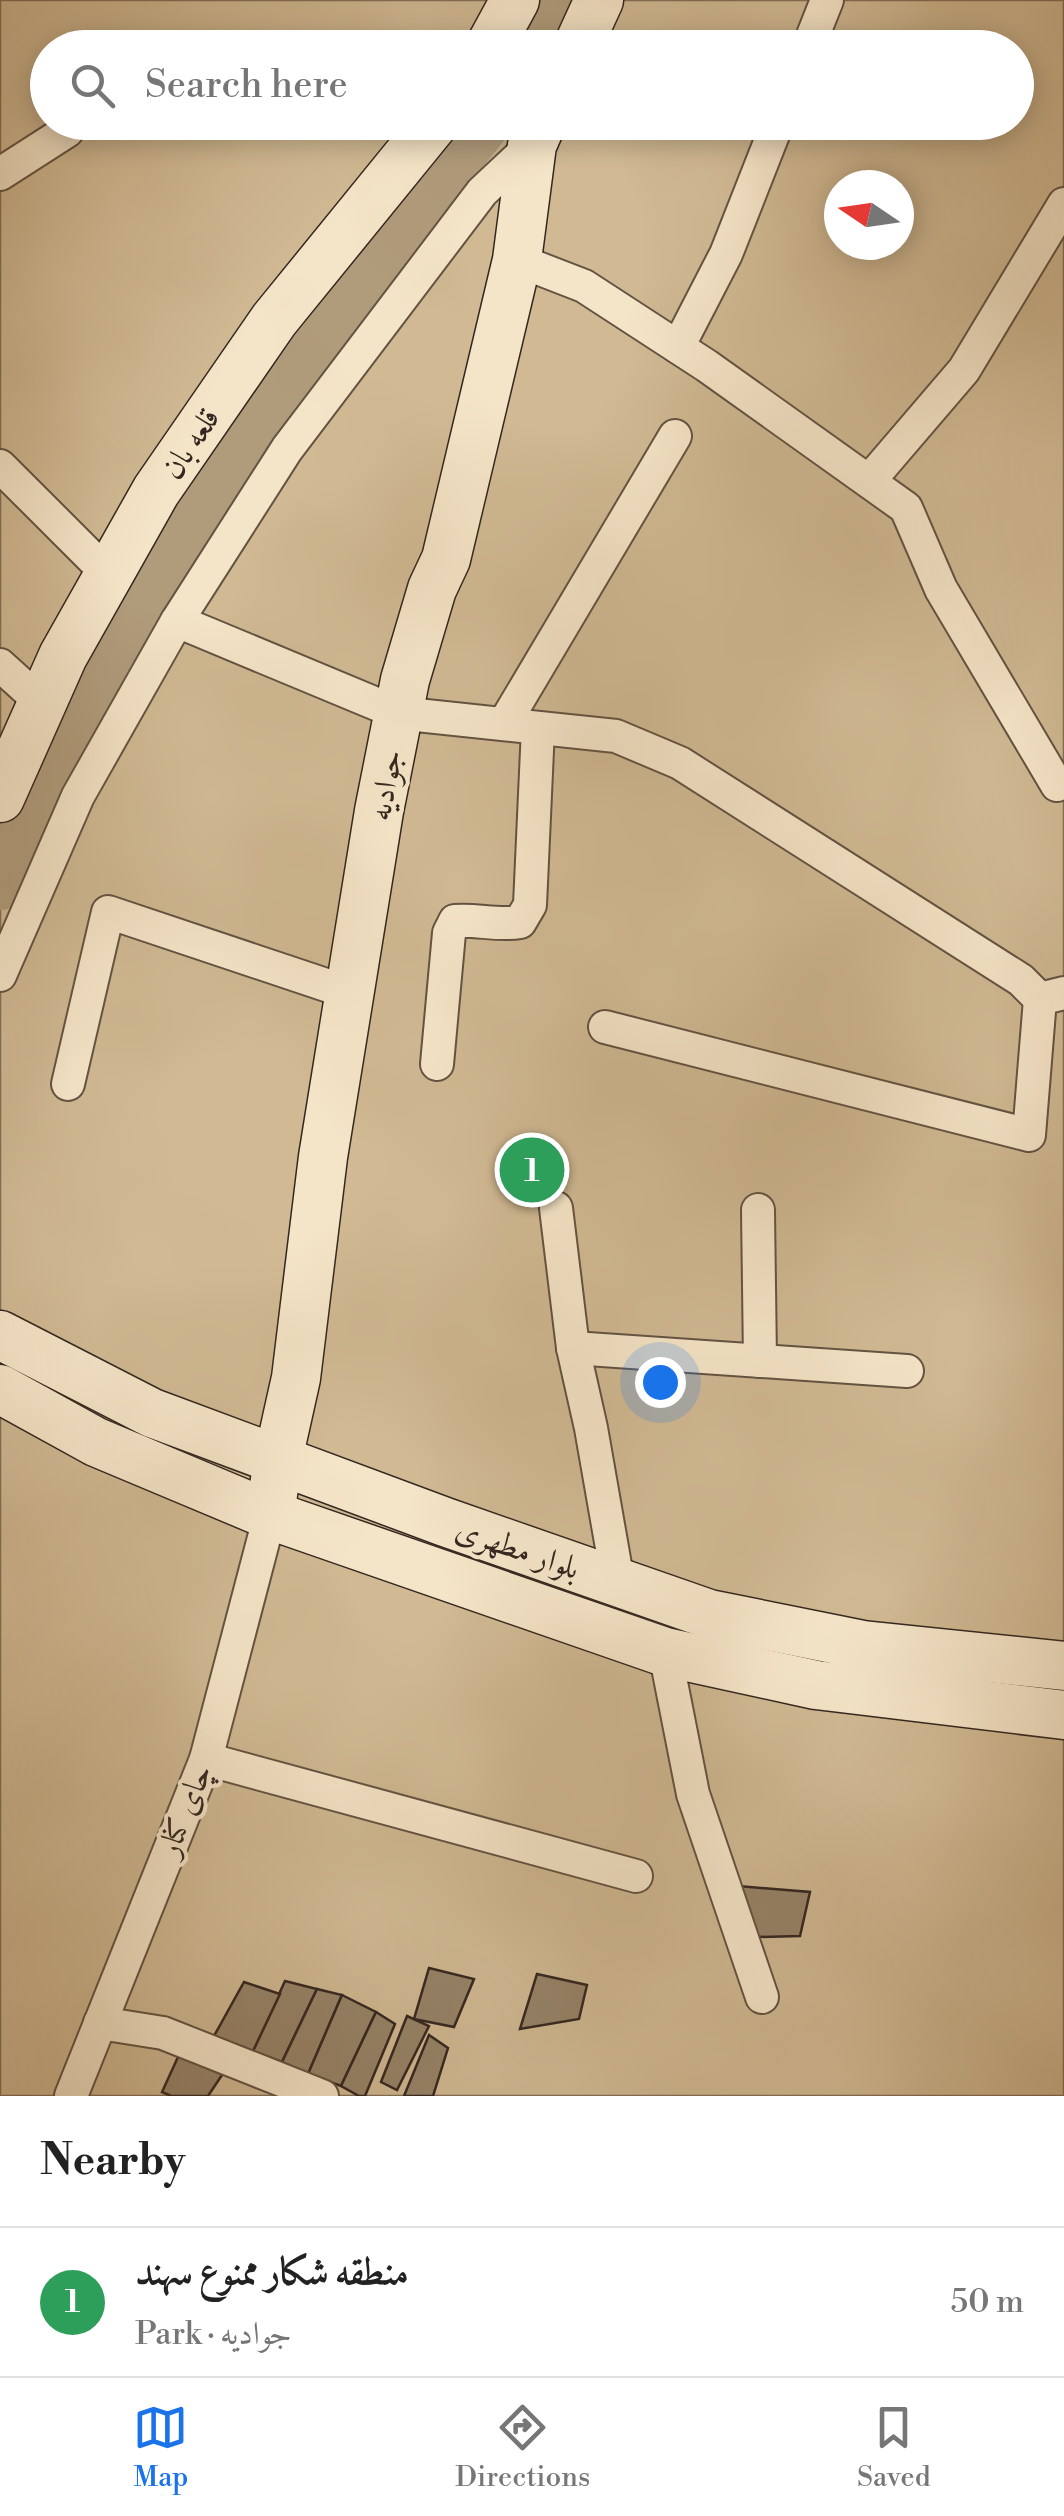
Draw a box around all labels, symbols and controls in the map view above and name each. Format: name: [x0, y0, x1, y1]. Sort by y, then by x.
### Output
search box: [30, 30, 1034, 140]
icon: search: [65, 58, 120, 113]
text: Search here: [145, 62, 348, 109]
north arrow: [824, 170, 914, 260]
street label: قلعه بان: [152, 400, 229, 487]
street label: جوادیه: [360, 746, 412, 824]
pin: 1: [500, 1132, 564, 1208]
your location: [635, 1357, 686, 1408]
street label: بلوار مطهری: [450, 1509, 585, 1589]
street label: چای کنار: [147, 1758, 222, 1866]
text: Nearby: [40, 2135, 185, 2188]
text: منطقه شکار ممنوع سهند: [135, 2249, 409, 2296]
text: 1: [65, 2282, 80, 2322]
text: 50 m: [951, 2282, 1024, 2322]
text: Park · جوادیه: [135, 2314, 292, 2354]
tab: Map: [133, 2400, 188, 2495]
tab: Directions: [455, 2400, 590, 2495]
tab: Saved: [857, 2400, 931, 2495]

